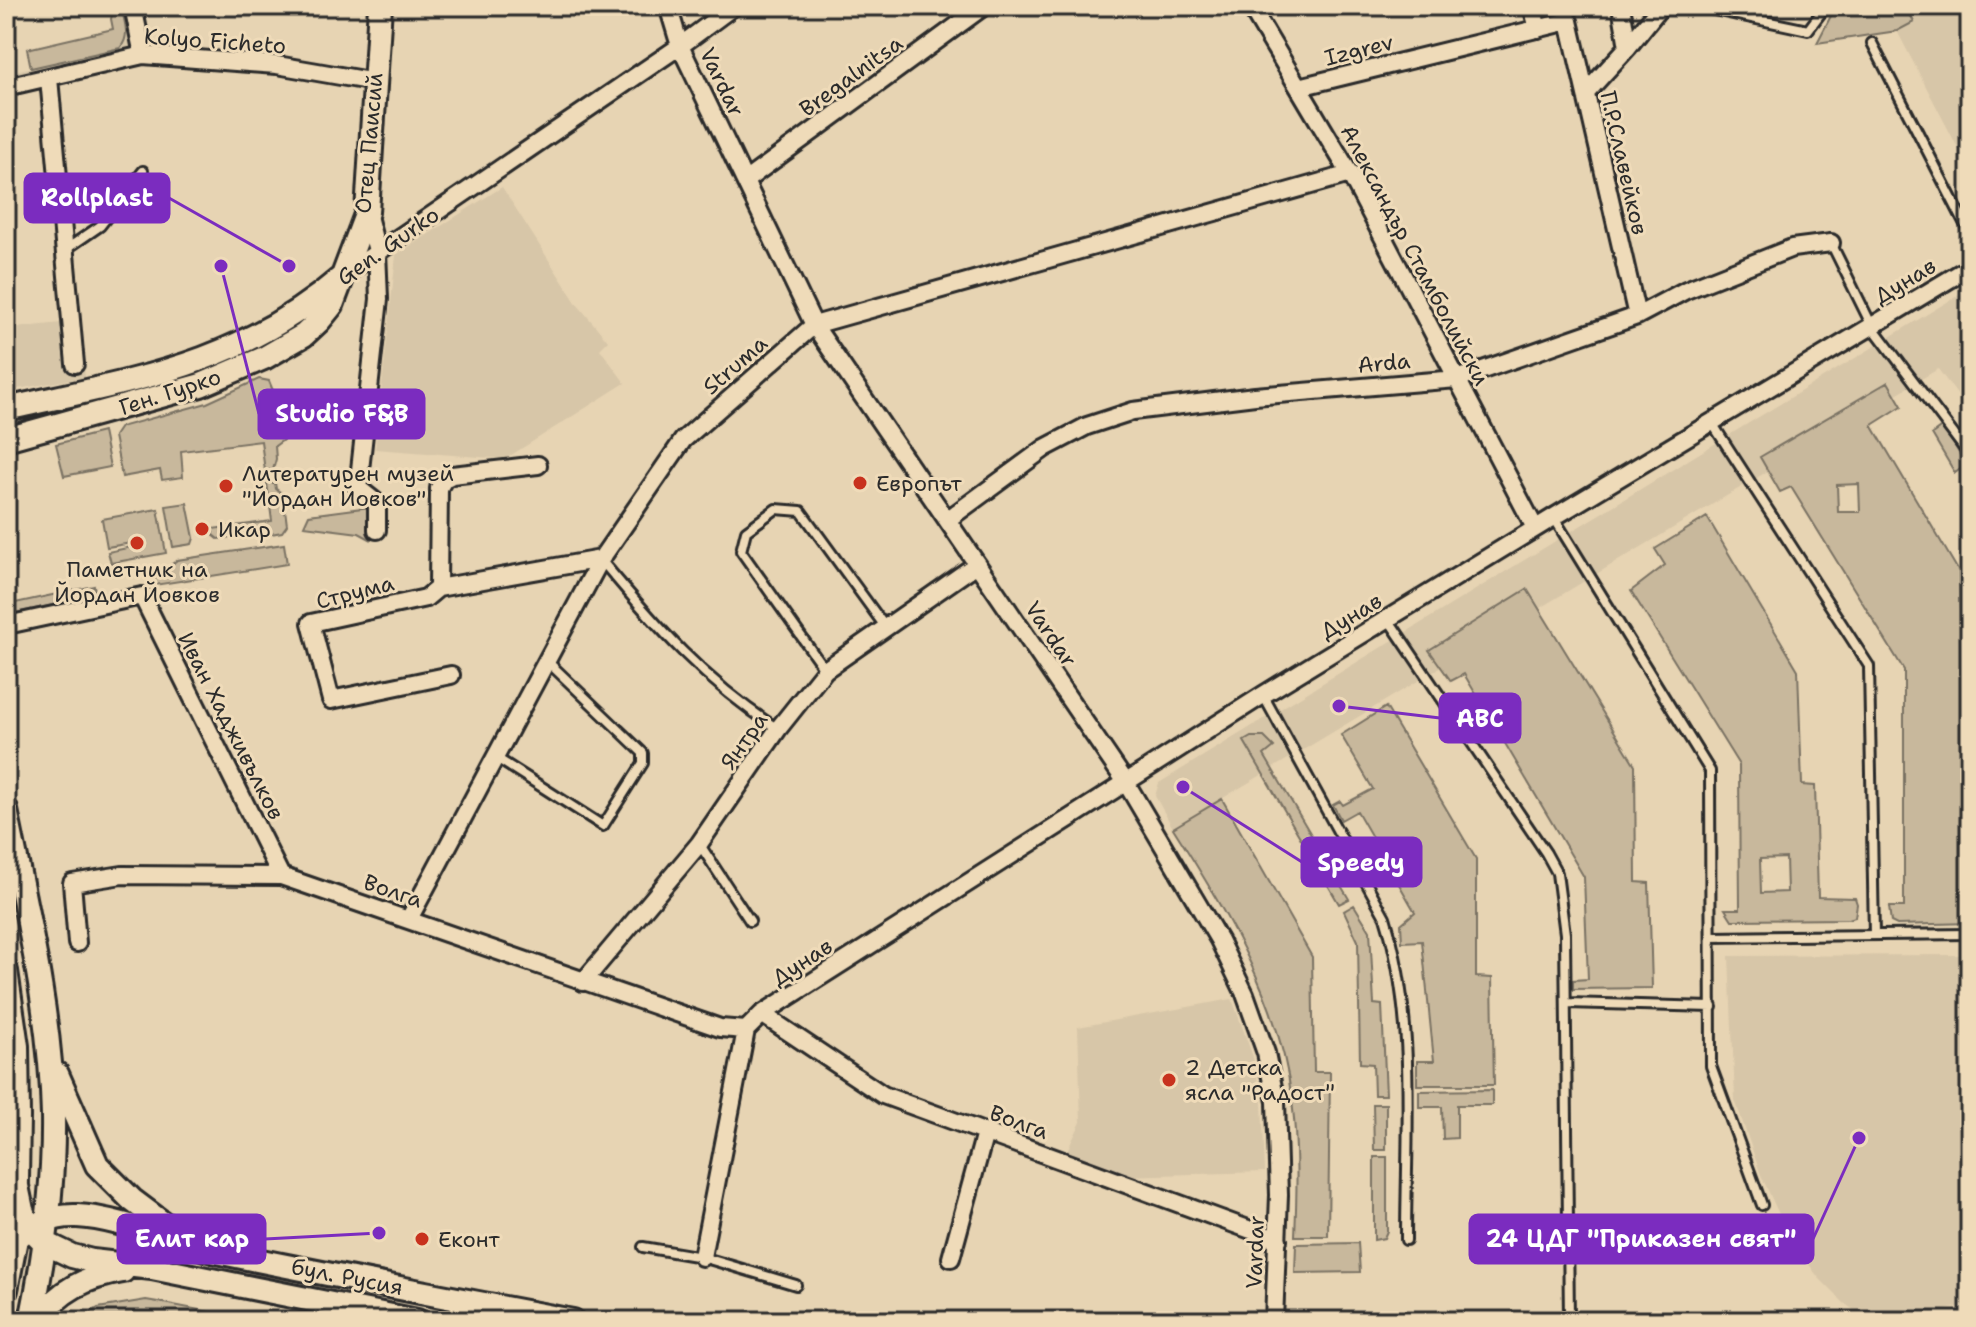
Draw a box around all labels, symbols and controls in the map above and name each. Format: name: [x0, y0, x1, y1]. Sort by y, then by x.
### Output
street label: Kolyo Ficheto: [143, 22, 287, 60]
street label: Izgrev: [1321, 27, 1397, 73]
street label: Bregalnitsa: [794, 29, 909, 123]
street label: Vardar: [693, 43, 751, 121]
street label: Отец Паисий: [348, 71, 390, 215]
street label: П.Р.Славейков: [1593, 88, 1655, 238]
street label: Александър Стамболийски: [1334, 120, 1496, 390]
callout: Rollplast: [25, 174, 169, 222]
text: Rollplast: [41, 182, 153, 214]
street label: Gen. Gurko: [331, 200, 445, 292]
street label: Дунав: [1869, 251, 1941, 311]
street label: Struma: [697, 329, 774, 401]
street label: Arda: [1356, 346, 1412, 380]
street label: Ген. Гурко: [116, 362, 224, 422]
callout: Studio F&B: [259, 390, 424, 438]
text: Studio F&B: [275, 398, 409, 430]
place label: Литературен музей "Йордан Йовков": [242, 459, 454, 513]
place label: Европът: [876, 469, 962, 498]
marker: Европът: [851, 474, 869, 492]
marker: Литературен музей "Йордан Йовков": [217, 477, 235, 495]
place label: Икар: [218, 515, 271, 544]
marker: Икар: [193, 520, 211, 538]
marker: Паметник на Йордан Йовков: [128, 534, 146, 552]
place label: Паметник на Йордан Йовков: [54, 555, 220, 609]
street label: Струма: [313, 568, 397, 616]
street label: Дунав: [1315, 586, 1387, 646]
street label: Vardar: [1018, 595, 1084, 673]
street label: Иван Хадживълков: [171, 627, 291, 825]
callout: ABC: [1440, 694, 1520, 742]
text: ABC: [1456, 703, 1504, 735]
street label: Янтра: [714, 706, 774, 775]
callout: Speedy: [1302, 838, 1421, 886]
text: Speedy: [1317, 847, 1405, 879]
street label: Волга: [360, 867, 427, 915]
street label: Дунав: [766, 932, 838, 992]
place label: 2 Детска ясла "Радост": [1185, 1053, 1335, 1107]
marker: 2 Детска ясла "Радост": [1160, 1071, 1178, 1089]
street label: Волга: [986, 1098, 1053, 1146]
callout: Елит кар: [118, 1215, 265, 1263]
street label: Vardar: [1239, 1215, 1271, 1289]
callout: 24 ЦДГ "Приказен свят": [1470, 1215, 1813, 1263]
text: Елит кар: [135, 1223, 249, 1255]
text: 24 ЦДГ "Приказен свят": [1485, 1223, 1797, 1255]
place label: Еконт: [438, 1225, 501, 1254]
marker: Еконт: [413, 1230, 431, 1248]
street label: бул. Русия: [289, 1252, 405, 1302]

